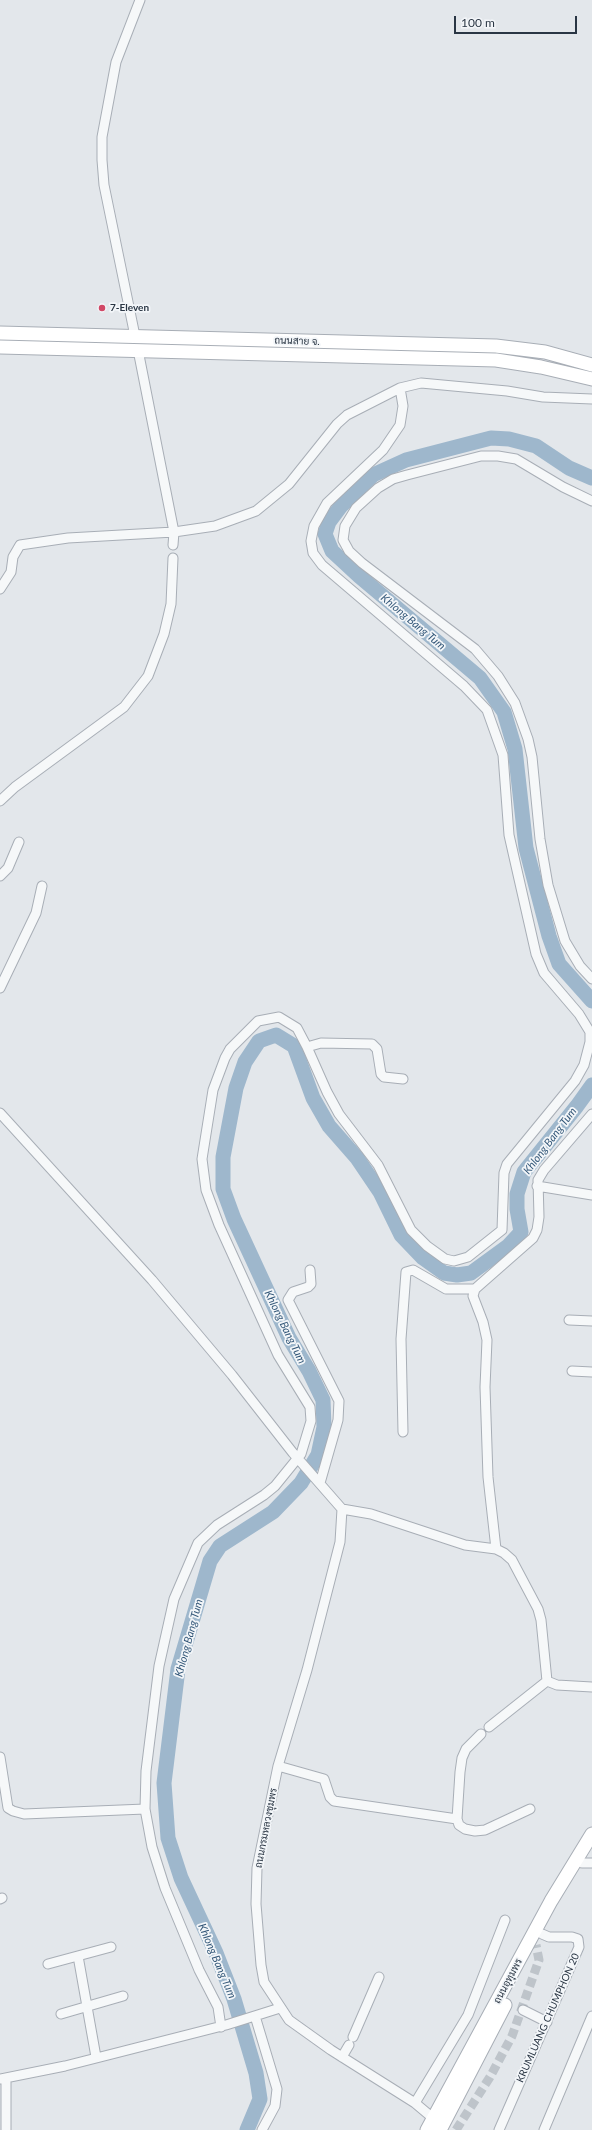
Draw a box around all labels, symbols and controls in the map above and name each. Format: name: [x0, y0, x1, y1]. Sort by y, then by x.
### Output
scale bar: [456, 8, 579, 34]
text: 100 m: [461, 15, 495, 30]
place label: 7-Eleven: [110, 302, 149, 314]
marker: 7-Eleven: [97, 303, 107, 313]
street label: ถนนสาย จ.: [274, 334, 320, 348]
water label: Khlong Bang Tum: [378, 591, 448, 653]
water label: Khlong Bang Tum: [521, 1105, 579, 1177]
water label: Khlong Bang Tum: [262, 1288, 308, 1366]
water label: Khlong Bang Tum: [172, 1598, 206, 1678]
street label: ถนนกรมหลวงชุมพร: [252, 1787, 280, 1869]
water label: Khlong Bang Tum: [195, 1922, 239, 2000]
street label: KRUMLUANG CHUMPHON 20: [514, 1952, 582, 2084]
street label: ถนนอุทุมพร: [491, 1956, 525, 2006]

